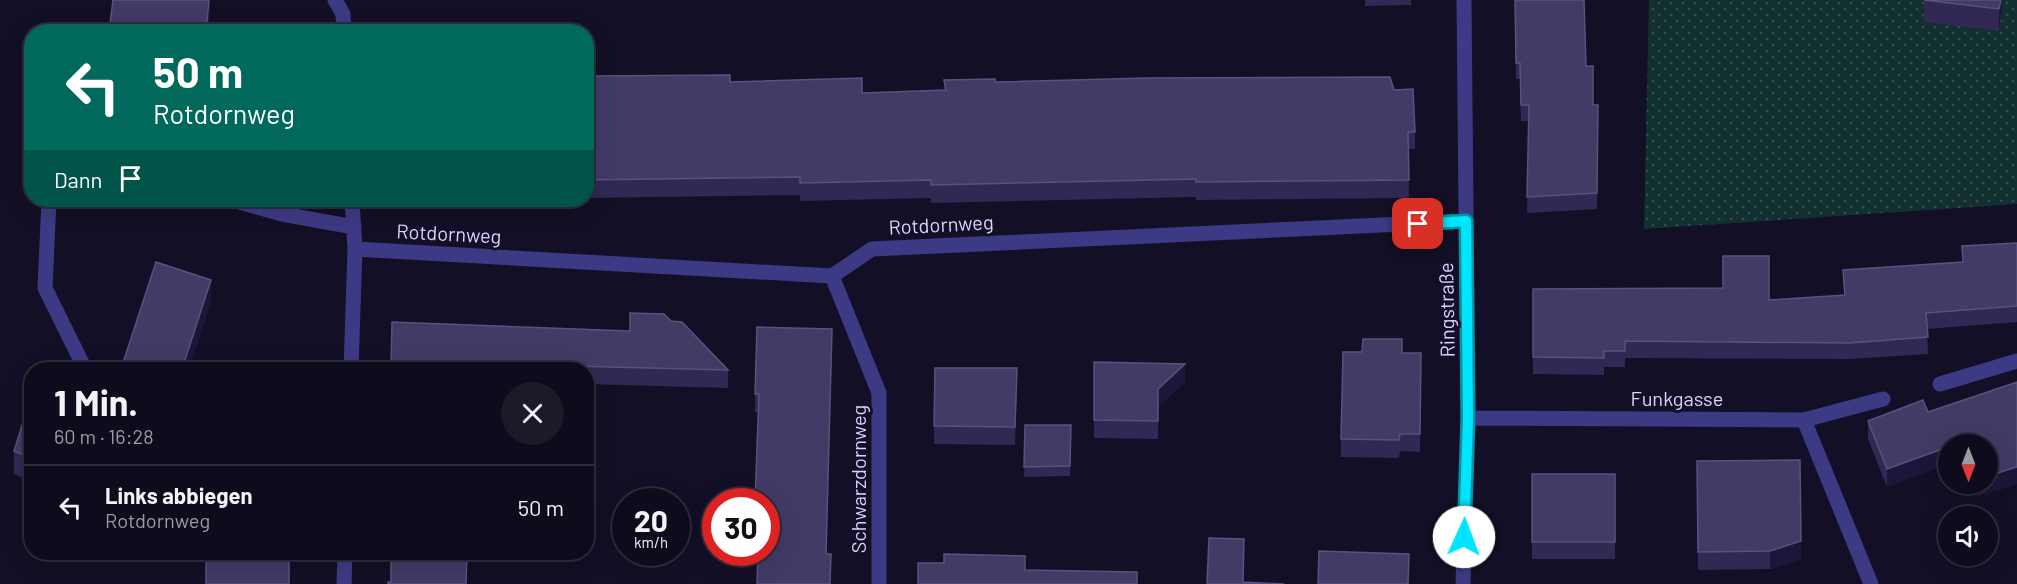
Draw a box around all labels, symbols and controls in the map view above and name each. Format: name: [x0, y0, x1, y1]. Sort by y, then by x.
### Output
text: 50 m: [153, 46, 243, 96]
icon: left: [54, 48, 132, 126]
text: Rotdornweg: [153, 97, 295, 129]
icon: arrive: [114, 162, 147, 195]
text: Dann: [54, 166, 102, 192]
pin: [1392, 198, 1443, 249]
icon: arrive: [1401, 207, 1434, 240]
street label: Rotdornweg: [888, 209, 994, 239]
street label: Rotdornweg: [396, 218, 502, 248]
street label: Ringstraße: [1433, 262, 1459, 358]
text: 1 Min.: [54, 380, 138, 423]
button: close: [501, 382, 564, 445]
street label: Funkgasse: [1631, 386, 1723, 410]
street label: Schwarzdornweg: [846, 405, 870, 553]
text: 60 m · 16:28: [54, 424, 154, 448]
north arrow: [1938, 434, 1998, 494]
map controls: [1938, 434, 1998, 566]
text: Links abbiegen: [105, 482, 253, 508]
speed limit sign: 30: [702, 488, 780, 566]
icon: left: [54, 491, 87, 524]
text: 50 m: [518, 494, 564, 520]
text: 20: [634, 502, 668, 538]
position arrow: [1432, 505, 1496, 569]
button: sound: [1938, 506, 1998, 566]
text: Rotdornweg: [105, 508, 210, 532]
text: km/h: [634, 533, 668, 551]

